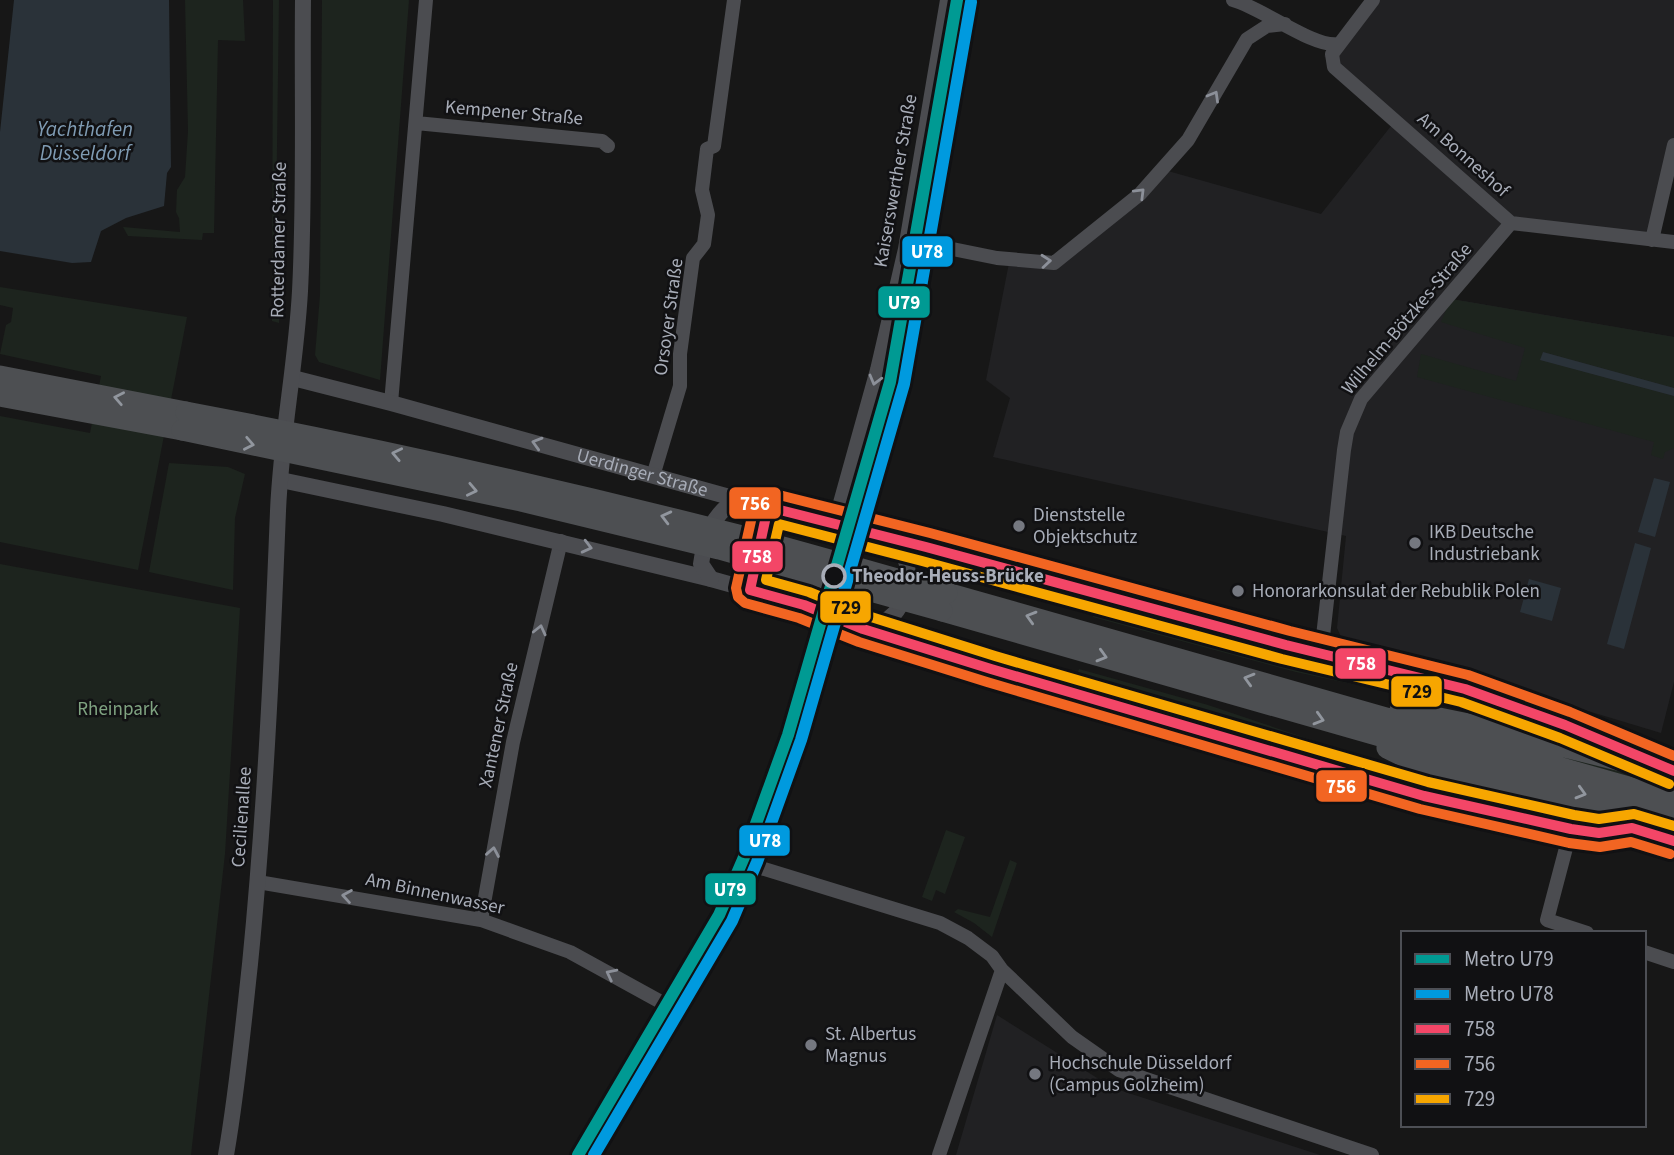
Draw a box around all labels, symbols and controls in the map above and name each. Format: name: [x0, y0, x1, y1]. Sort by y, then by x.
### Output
one-way arrow: [1205, 90, 1218, 103]
street label: Kaiserswerther Straße: [867, 92, 925, 270]
street label: Kempener Straße: [444, 94, 584, 132]
street label: Am Bonneshof: [1411, 106, 1516, 205]
water label: Yachthafen Düsseldorf: [37, 114, 133, 168]
street label: Rotterdamer Straße: [264, 162, 294, 318]
one-way arrow: [1131, 189, 1144, 202]
line badge: U78: [901, 235, 954, 268]
street label: Wilhelm-Bötzkes-Straße: [1335, 237, 1479, 401]
text: U78: [911, 239, 943, 266]
one-way arrow: [1041, 254, 1052, 269]
street label: Orsoyer Straße: [647, 257, 691, 377]
line badge: U79: [877, 285, 931, 319]
text: U79: [888, 290, 920, 317]
one-way arrow: [869, 373, 884, 385]
one-way arrow: [113, 392, 125, 407]
one-way arrow: [243, 435, 255, 450]
one-way arrow: [531, 437, 543, 451]
street label: Uerdinger Straße: [574, 442, 711, 504]
one-way arrow: [391, 448, 403, 463]
one-way arrow: [466, 482, 478, 497]
line badge: 756: [728, 486, 782, 520]
text: 756: [740, 491, 770, 518]
place label: Dienststelle Objektschutz: [1033, 502, 1137, 551]
one-way arrow: [660, 511, 672, 525]
marker: Dienststelle Objektschutz: [1011, 518, 1027, 534]
place label: IKB Deutsche Industriebank: [1429, 519, 1540, 568]
marker: IKB Deutsche Industriebank: [1407, 535, 1423, 551]
one-way arrow: [580, 539, 592, 553]
line badge: 758: [731, 540, 784, 573]
text: 758: [742, 544, 772, 571]
place label: Theodor-Heuss-Brücke: [852, 563, 1044, 590]
marker: Theodor-Heuss-Brücke: [822, 564, 846, 588]
place label: Honorarkonsulat der Rebublik Polen: [1252, 578, 1540, 605]
marker: Honorarkonsulat der Rebublik Polen: [1230, 583, 1246, 599]
line badge: 729: [819, 590, 872, 624]
text: 729: [831, 595, 861, 622]
one-way arrow: [1025, 610, 1037, 625]
one-way arrow: [532, 624, 546, 636]
line badge: 758: [1334, 647, 1387, 680]
one-way arrow: [1095, 648, 1107, 663]
text: 758: [1346, 651, 1376, 678]
street label: Xantener Straße: [473, 660, 525, 790]
one-way arrow: [1244, 673, 1256, 688]
line badge: 729: [1390, 675, 1443, 708]
text: 729: [1402, 679, 1432, 706]
park label: Rheinpark: [77, 696, 159, 723]
one-way arrow: [1312, 710, 1324, 725]
street label: Cecilienallee: [225, 766, 259, 868]
line badge: 756: [1315, 769, 1368, 803]
text: 756: [1326, 774, 1356, 801]
one-way arrow: [1575, 785, 1587, 800]
line badge: U78: [738, 824, 791, 857]
text: U78: [749, 828, 781, 855]
one-way arrow: [485, 846, 500, 858]
street label: Am Binnenwasser: [363, 866, 507, 922]
line badge: U79: [704, 872, 757, 906]
text: U79: [714, 877, 746, 904]
one-way arrow: [341, 889, 353, 904]
legend: [1401, 931, 1646, 1127]
text: Metro U79: [1464, 944, 1554, 974]
one-way arrow: [606, 968, 618, 982]
text: Metro U78: [1464, 979, 1554, 1009]
text: 758: [1464, 1014, 1495, 1044]
place label: St. Albertus Magnus: [825, 1021, 916, 1070]
marker: St. Albertus Magnus: [803, 1037, 819, 1053]
text: 756: [1464, 1049, 1495, 1079]
place label: Hochschule Düsseldorf (Campus Golzheim): [1049, 1050, 1233, 1099]
marker: Hochschule Düsseldorf (Campus Golzheim): [1027, 1066, 1043, 1082]
text: 729: [1464, 1084, 1495, 1114]

